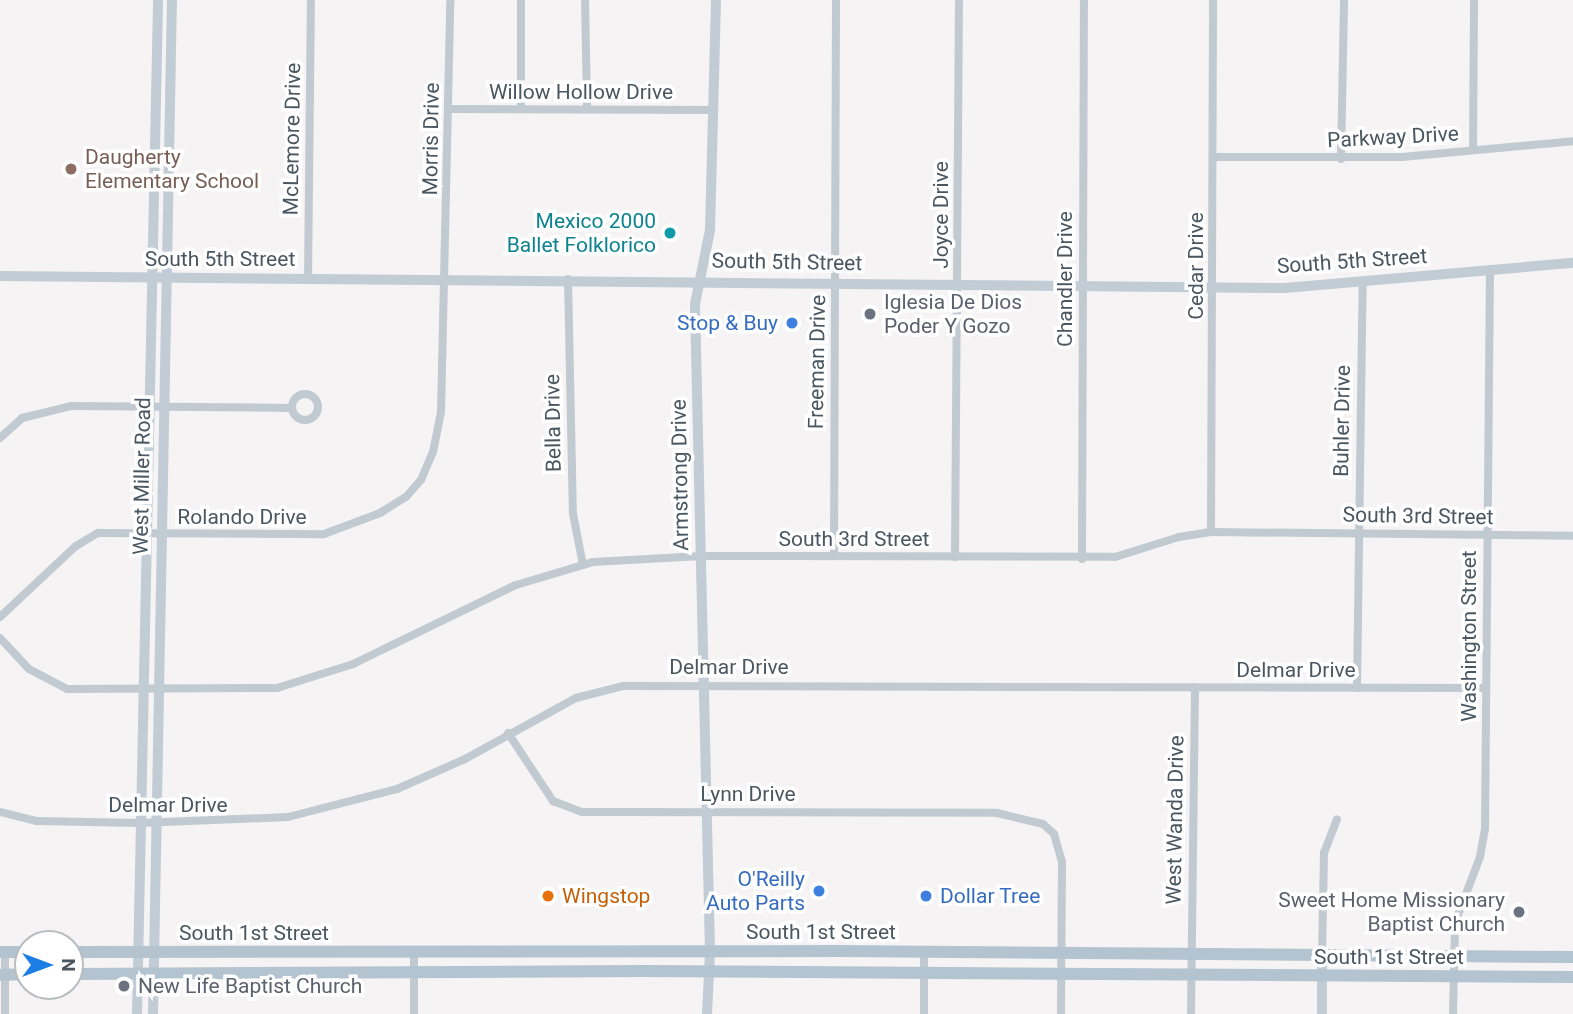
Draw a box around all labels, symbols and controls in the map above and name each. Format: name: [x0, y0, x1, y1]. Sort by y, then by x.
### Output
street label: McLemore Drive: [278, 62, 306, 216]
street label: Willow Hollow Drive: [489, 79, 673, 105]
street label: Morris Drive: [417, 82, 445, 196]
street label: Parkway Drive: [1327, 121, 1459, 153]
place label: Daugherty Elementary School: [85, 144, 259, 194]
marker: Daugherty Elementary School: [63, 161, 79, 177]
street label: Joyce Drive: [928, 161, 954, 269]
place label: Mexico 2000 Ballet Folklorico: [507, 208, 656, 258]
street label: Chandler Drive: [1052, 211, 1078, 347]
street label: Cedar Drive: [1183, 212, 1209, 320]
marker: Mexico 2000 Ballet Folklorico: [662, 225, 678, 241]
street label: South 5th Street: [1276, 243, 1428, 279]
street label: South 5th Street: [145, 246, 295, 272]
street label: South 5th Street: [712, 248, 862, 276]
place label: Iglesia De Dios Poder Y Gozo: [884, 289, 1022, 339]
street label: Freeman Drive: [803, 295, 831, 429]
marker: Iglesia De Dios Poder Y Gozo: [862, 306, 878, 322]
place label: Stop & Buy: [677, 310, 778, 336]
marker: Stop & Buy: [784, 315, 800, 331]
street label: Buhler Drive: [1328, 365, 1356, 477]
street label: Bella Drive: [540, 374, 566, 472]
street label: West Miller Road: [128, 397, 156, 555]
street label: Armstrong Drive: [666, 399, 694, 551]
street label: South 3rd Street: [1342, 502, 1494, 530]
street label: Rolando Drive: [177, 504, 307, 530]
street label: South 3rd Street: [779, 526, 929, 552]
street label: Washington Street: [1456, 550, 1482, 722]
street label: Delmar Drive: [669, 654, 789, 680]
street label: Delmar Drive: [1236, 657, 1356, 683]
street label: West Wanda Drive: [1161, 735, 1189, 905]
street label: Lynn Drive: [700, 781, 796, 807]
street label: Delmar Drive: [108, 792, 228, 818]
place label: O'Reilly Auto Parts: [706, 866, 805, 916]
place label: Wingstop: [562, 883, 650, 909]
marker: O'Reilly Auto Parts: [811, 883, 827, 899]
place label: Dollar Tree: [940, 883, 1041, 909]
place label: Sweet Home Missionary Baptist Church: [1278, 887, 1505, 937]
marker: Wingstop: [540, 888, 556, 904]
marker: Dollar Tree: [918, 888, 934, 904]
marker: Sweet Home Missionary Baptist Church: [1511, 904, 1527, 920]
street label: South 1st Street: [746, 919, 896, 945]
street label: South 1st Street: [179, 920, 329, 946]
north arrow: [14, 930, 84, 1000]
street label: South 1st Street: [1314, 944, 1464, 970]
text: N: [57, 958, 80, 972]
place label: New Life Baptist Church: [138, 973, 362, 999]
marker: New Life Baptist Church: [116, 978, 132, 994]

